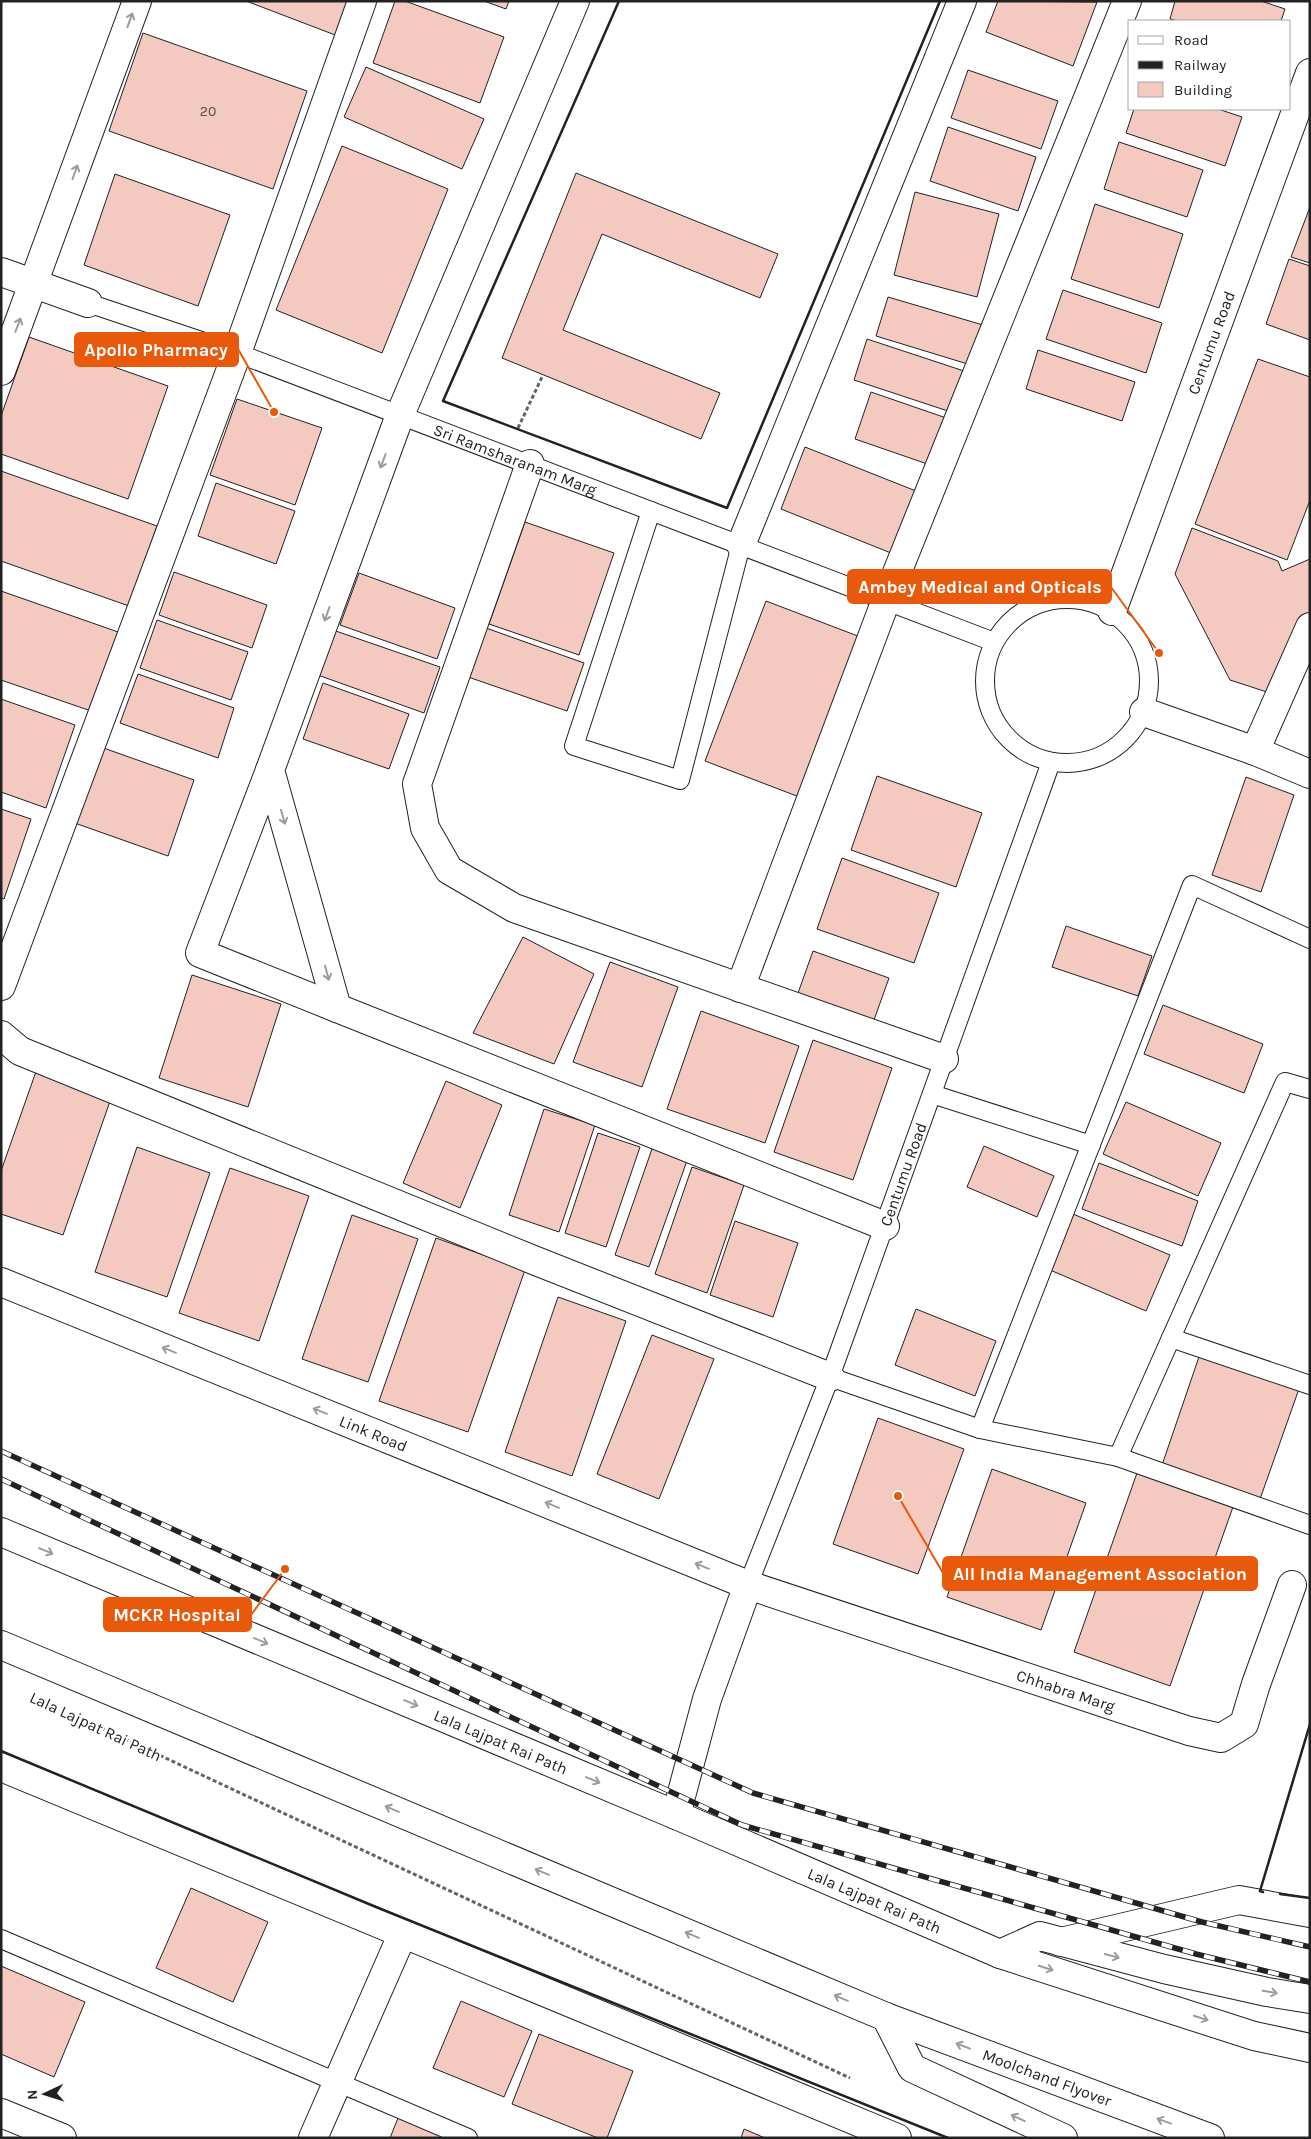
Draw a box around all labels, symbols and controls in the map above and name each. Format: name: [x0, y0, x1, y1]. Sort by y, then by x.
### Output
one-way arrow: [126, 12, 135, 28]
legend: [1128, 20, 1291, 110]
text: Road: [1174, 31, 1209, 49]
text: Railway: [1174, 56, 1226, 74]
text: Building: [1174, 81, 1232, 99]
house number: 20: [200, 103, 216, 120]
one-way arrow: [71, 165, 80, 181]
street label: Centumu Road: [1184, 288, 1239, 397]
one-way arrow: [14, 318, 24, 333]
callout: Apollo Pharmacy: [75, 333, 238, 366]
text: Apollo Pharmacy: [84, 339, 228, 361]
street label: Sri Ramsharanam Marg: [431, 420, 599, 499]
one-way arrow: [378, 453, 387, 468]
callout: Ambey Medical and Opticals: [848, 570, 1111, 603]
text: Ambey Medical and Opticals: [858, 576, 1102, 598]
one-way arrow: [322, 605, 331, 621]
one-way arrow: [279, 808, 289, 824]
one-way arrow: [323, 965, 333, 981]
street label: Centumu Road: [876, 1120, 931, 1229]
one-way arrow: [162, 1345, 177, 1354]
one-way arrow: [313, 1406, 328, 1416]
street label: Link Road: [337, 1411, 410, 1456]
one-way arrow: [545, 1500, 560, 1510]
one-way arrow: [38, 1546, 53, 1556]
callout: All India Management Association: [943, 1557, 1257, 1590]
one-way arrow: [695, 1561, 710, 1571]
text: All India Management Association: [953, 1563, 1247, 1585]
callout: MCKR Hospital: [104, 1598, 251, 1631]
text: MCKR Hospital: [113, 1604, 241, 1626]
one-way arrow: [253, 1636, 268, 1646]
street label: Chhabra Marg: [1014, 1666, 1118, 1716]
street label: Lala Lajpat Rai Path: [27, 1688, 165, 1765]
one-way arrow: [403, 1700, 418, 1709]
street label: Lala Lajpat Rai Path: [431, 1706, 570, 1778]
one-way arrow: [585, 1775, 600, 1785]
one-way arrow: [385, 1804, 400, 1814]
street label: Lala Lajpat Rai Path: [805, 1864, 944, 1938]
one-way arrow: [535, 1867, 550, 1877]
one-way arrow: [684, 1930, 699, 1939]
one-way arrow: [1104, 1951, 1120, 1961]
one-way arrow: [1038, 1964, 1054, 1974]
one-way arrow: [1262, 1988, 1278, 1998]
one-way arrow: [834, 1993, 849, 2003]
one-way arrow: [1192, 2014, 1208, 2024]
one-way arrow: [956, 2041, 971, 2050]
street label: Moolchand Flyover: [980, 2045, 1114, 2110]
north arrow: [20, 2069, 70, 2119]
text: N: [24, 2089, 41, 2100]
one-way arrow: [1011, 2113, 1026, 2122]
one-way arrow: [1157, 2116, 1172, 2125]

